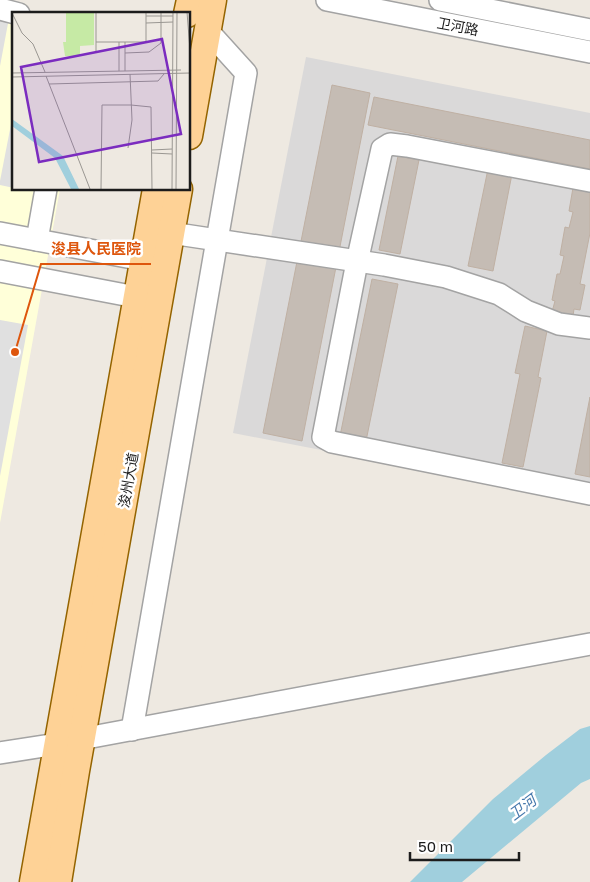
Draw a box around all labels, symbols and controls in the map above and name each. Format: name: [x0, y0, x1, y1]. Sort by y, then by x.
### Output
inset map: [12, 12, 190, 190]
street label: 卫河路: [436, 14, 480, 38]
callout: 浚县人民医院: [41, 234, 151, 264]
text: 浚县人民医院: [51, 239, 141, 257]
street label: 浚州大道: [115, 451, 141, 509]
water label: 卫河: [505, 789, 542, 823]
scale bar: [410, 830, 519, 862]
text: 50 m: [418, 837, 453, 855]

